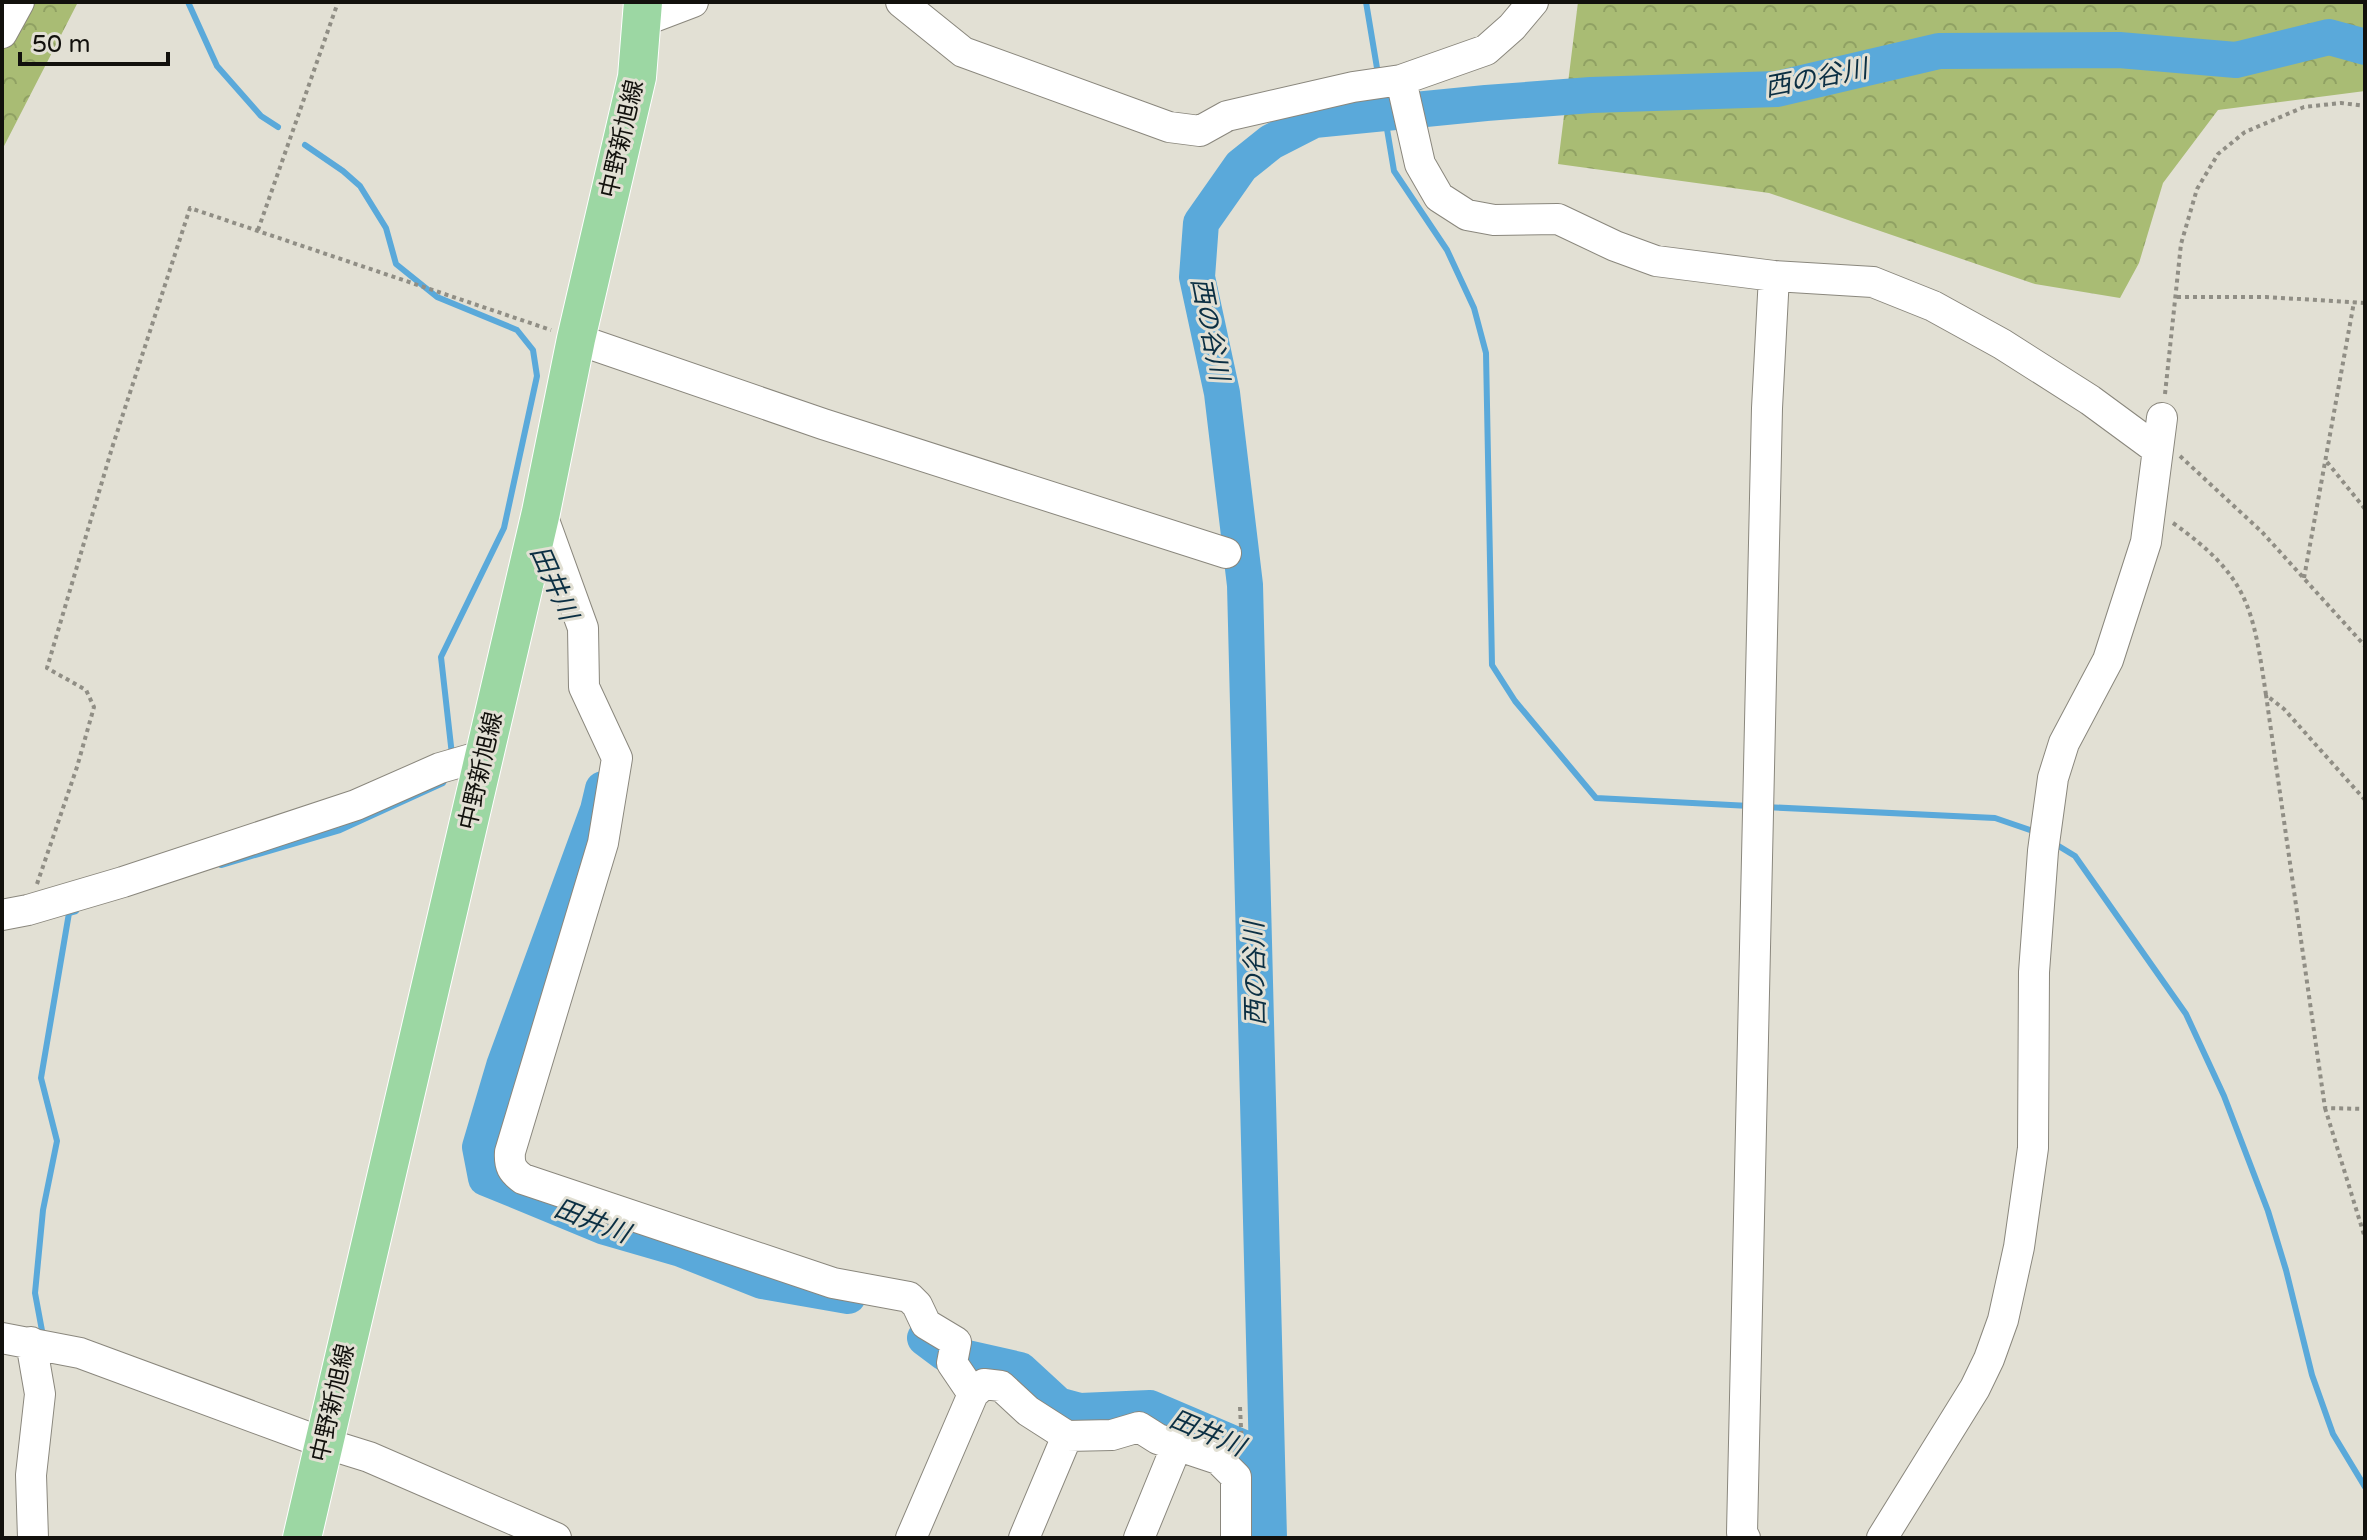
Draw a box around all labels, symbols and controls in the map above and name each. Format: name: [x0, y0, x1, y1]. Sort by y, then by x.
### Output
scale bar: [20, 16, 168, 66]
text: 50 m: [32, 30, 90, 59]
water label: 西の谷川: [1762, 52, 1873, 103]
street label: 中野新旭線: [594, 77, 650, 201]
water label: 西の谷川: [1185, 275, 1236, 386]
water label: 田井川: [524, 541, 585, 628]
street label: 中野新旭線: [453, 709, 509, 833]
water label: 西の谷川: [1239, 919, 1271, 1026]
water label: 田井川: [550, 1193, 637, 1251]
street label: 中野新旭線: [305, 1341, 361, 1465]
water label: 田井川: [1165, 1403, 1252, 1464]

